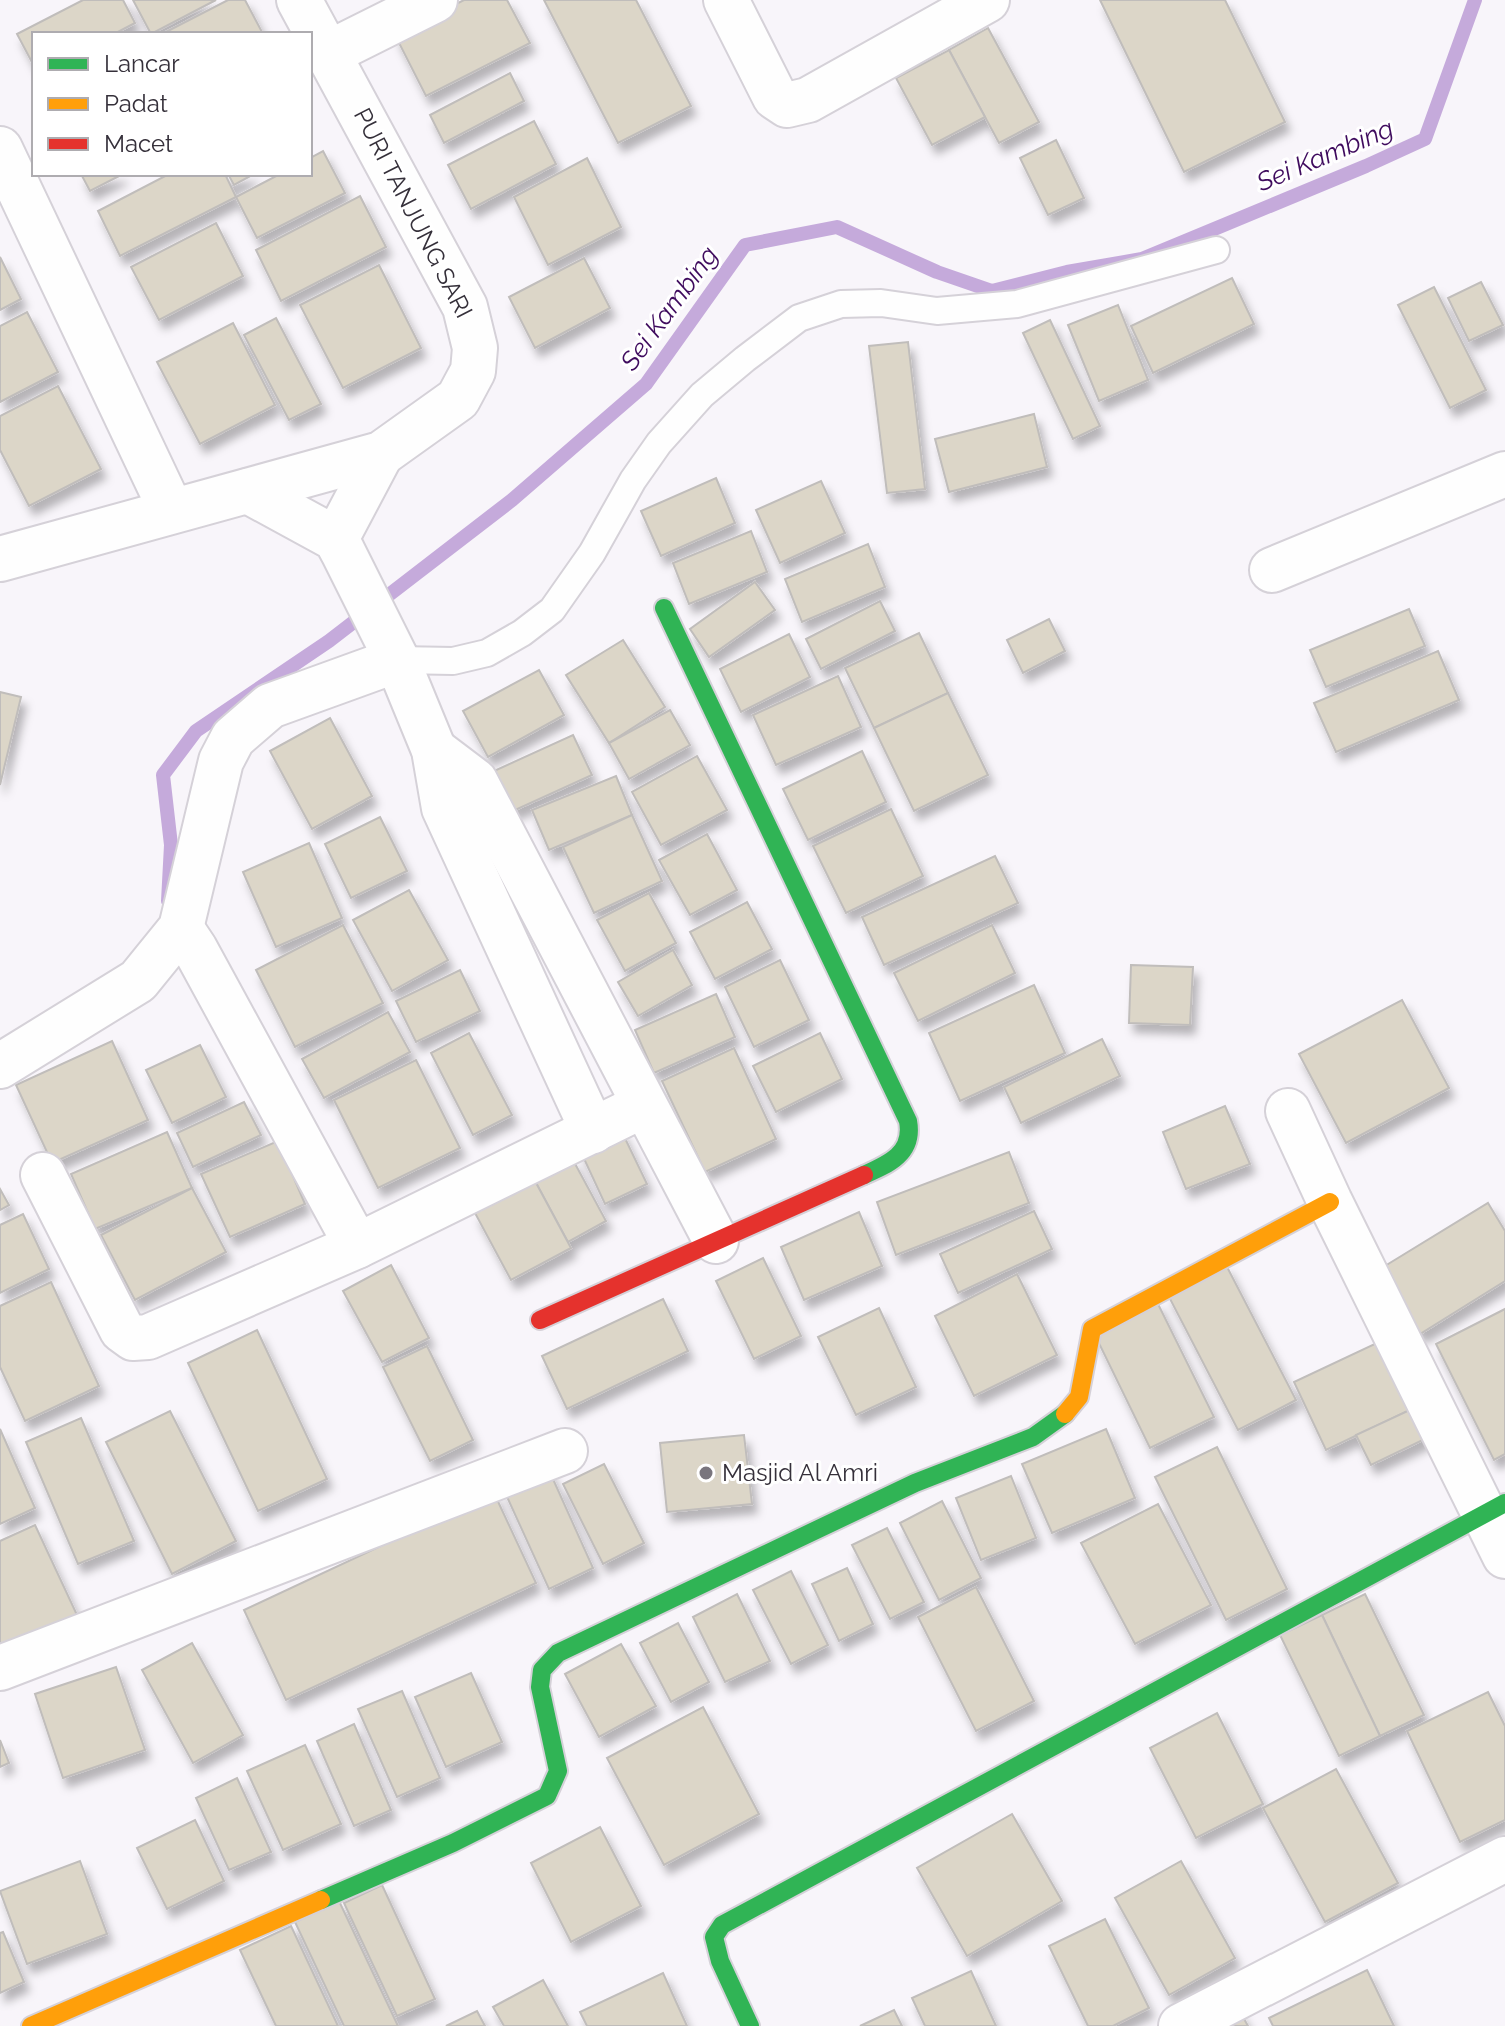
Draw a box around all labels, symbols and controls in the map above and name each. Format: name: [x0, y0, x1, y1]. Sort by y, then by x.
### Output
legend: [32, 32, 312, 176]
text: Lancar: [104, 49, 180, 78]
text: Padat: [104, 89, 168, 118]
street label: PURI TANJUNG SARI: [348, 103, 479, 322]
water label: Sei Kambing: [1251, 113, 1398, 198]
text: Macet: [104, 129, 173, 158]
water label: Sei Kambing: [614, 240, 724, 376]
place label: Masjid Al Amri: [722, 1458, 878, 1487]
marker: Masjid Al Amri: [697, 1464, 715, 1482]

